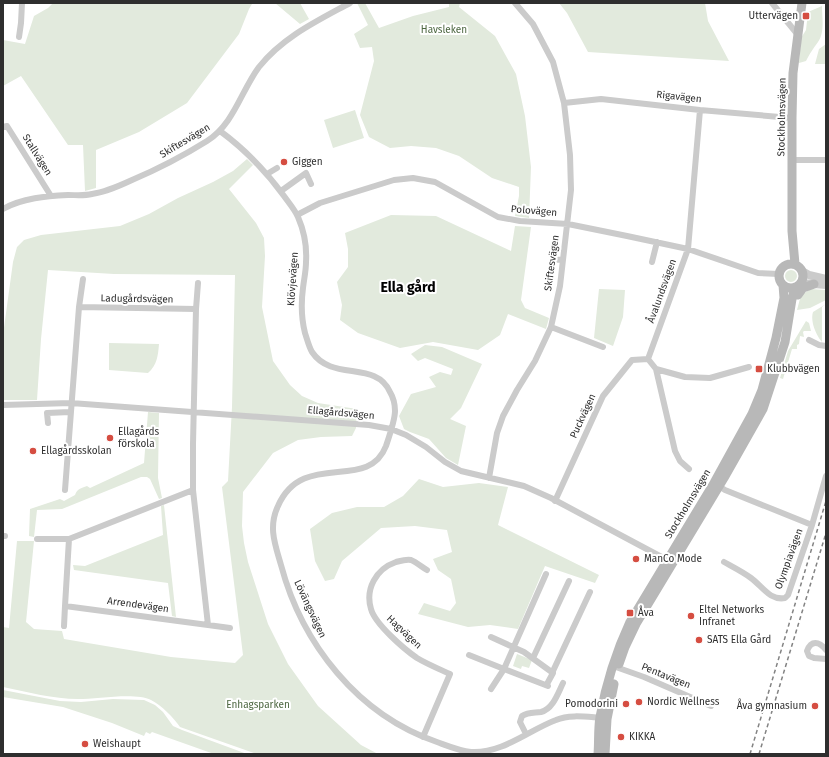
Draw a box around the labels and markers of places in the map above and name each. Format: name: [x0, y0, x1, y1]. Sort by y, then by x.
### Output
place label: Uttervägen: [749, 10, 798, 22]
marker: Uttervägen: [801, 11, 811, 21]
place label: Giggen: [292, 156, 323, 168]
marker: Giggen: [279, 157, 289, 167]
place label: Klubbvägen: [767, 363, 820, 375]
marker: Klubbvägen: [754, 364, 764, 374]
place label: Ellagårds förskola: [118, 425, 159, 450]
marker: Ellagårds förskola: [105, 433, 115, 443]
place label: Ellagårdsskolan: [41, 444, 112, 457]
marker: Ellagårdsskolan: [28, 446, 38, 456]
place label: ManCo Mode: [644, 553, 702, 565]
marker: ManCo Mode: [631, 554, 641, 564]
place label: Eltel Networks Infranet: [699, 604, 765, 628]
place label: Åva: [638, 605, 654, 619]
marker: Åva: [625, 608, 635, 618]
marker: Eltel Networks Infranet: [686, 611, 696, 621]
place label: SATS Ella Gård: [707, 633, 771, 646]
marker: SATS Ella Gård: [694, 635, 704, 645]
place label: Nordic Wellness: [647, 696, 720, 708]
marker: Nordic Wellness: [634, 697, 644, 707]
place label: Pomodorini: [565, 698, 618, 710]
place label: Åva gymnasium: [737, 698, 807, 712]
marker: Pomodorini: [621, 699, 631, 709]
marker: Åva gymnasium: [810, 701, 820, 711]
place label: KIKKA: [629, 731, 656, 743]
marker: KIKKA: [616, 732, 626, 742]
place label: Weishaupt: [93, 738, 141, 750]
marker: Weishaupt: [80, 739, 90, 749]

